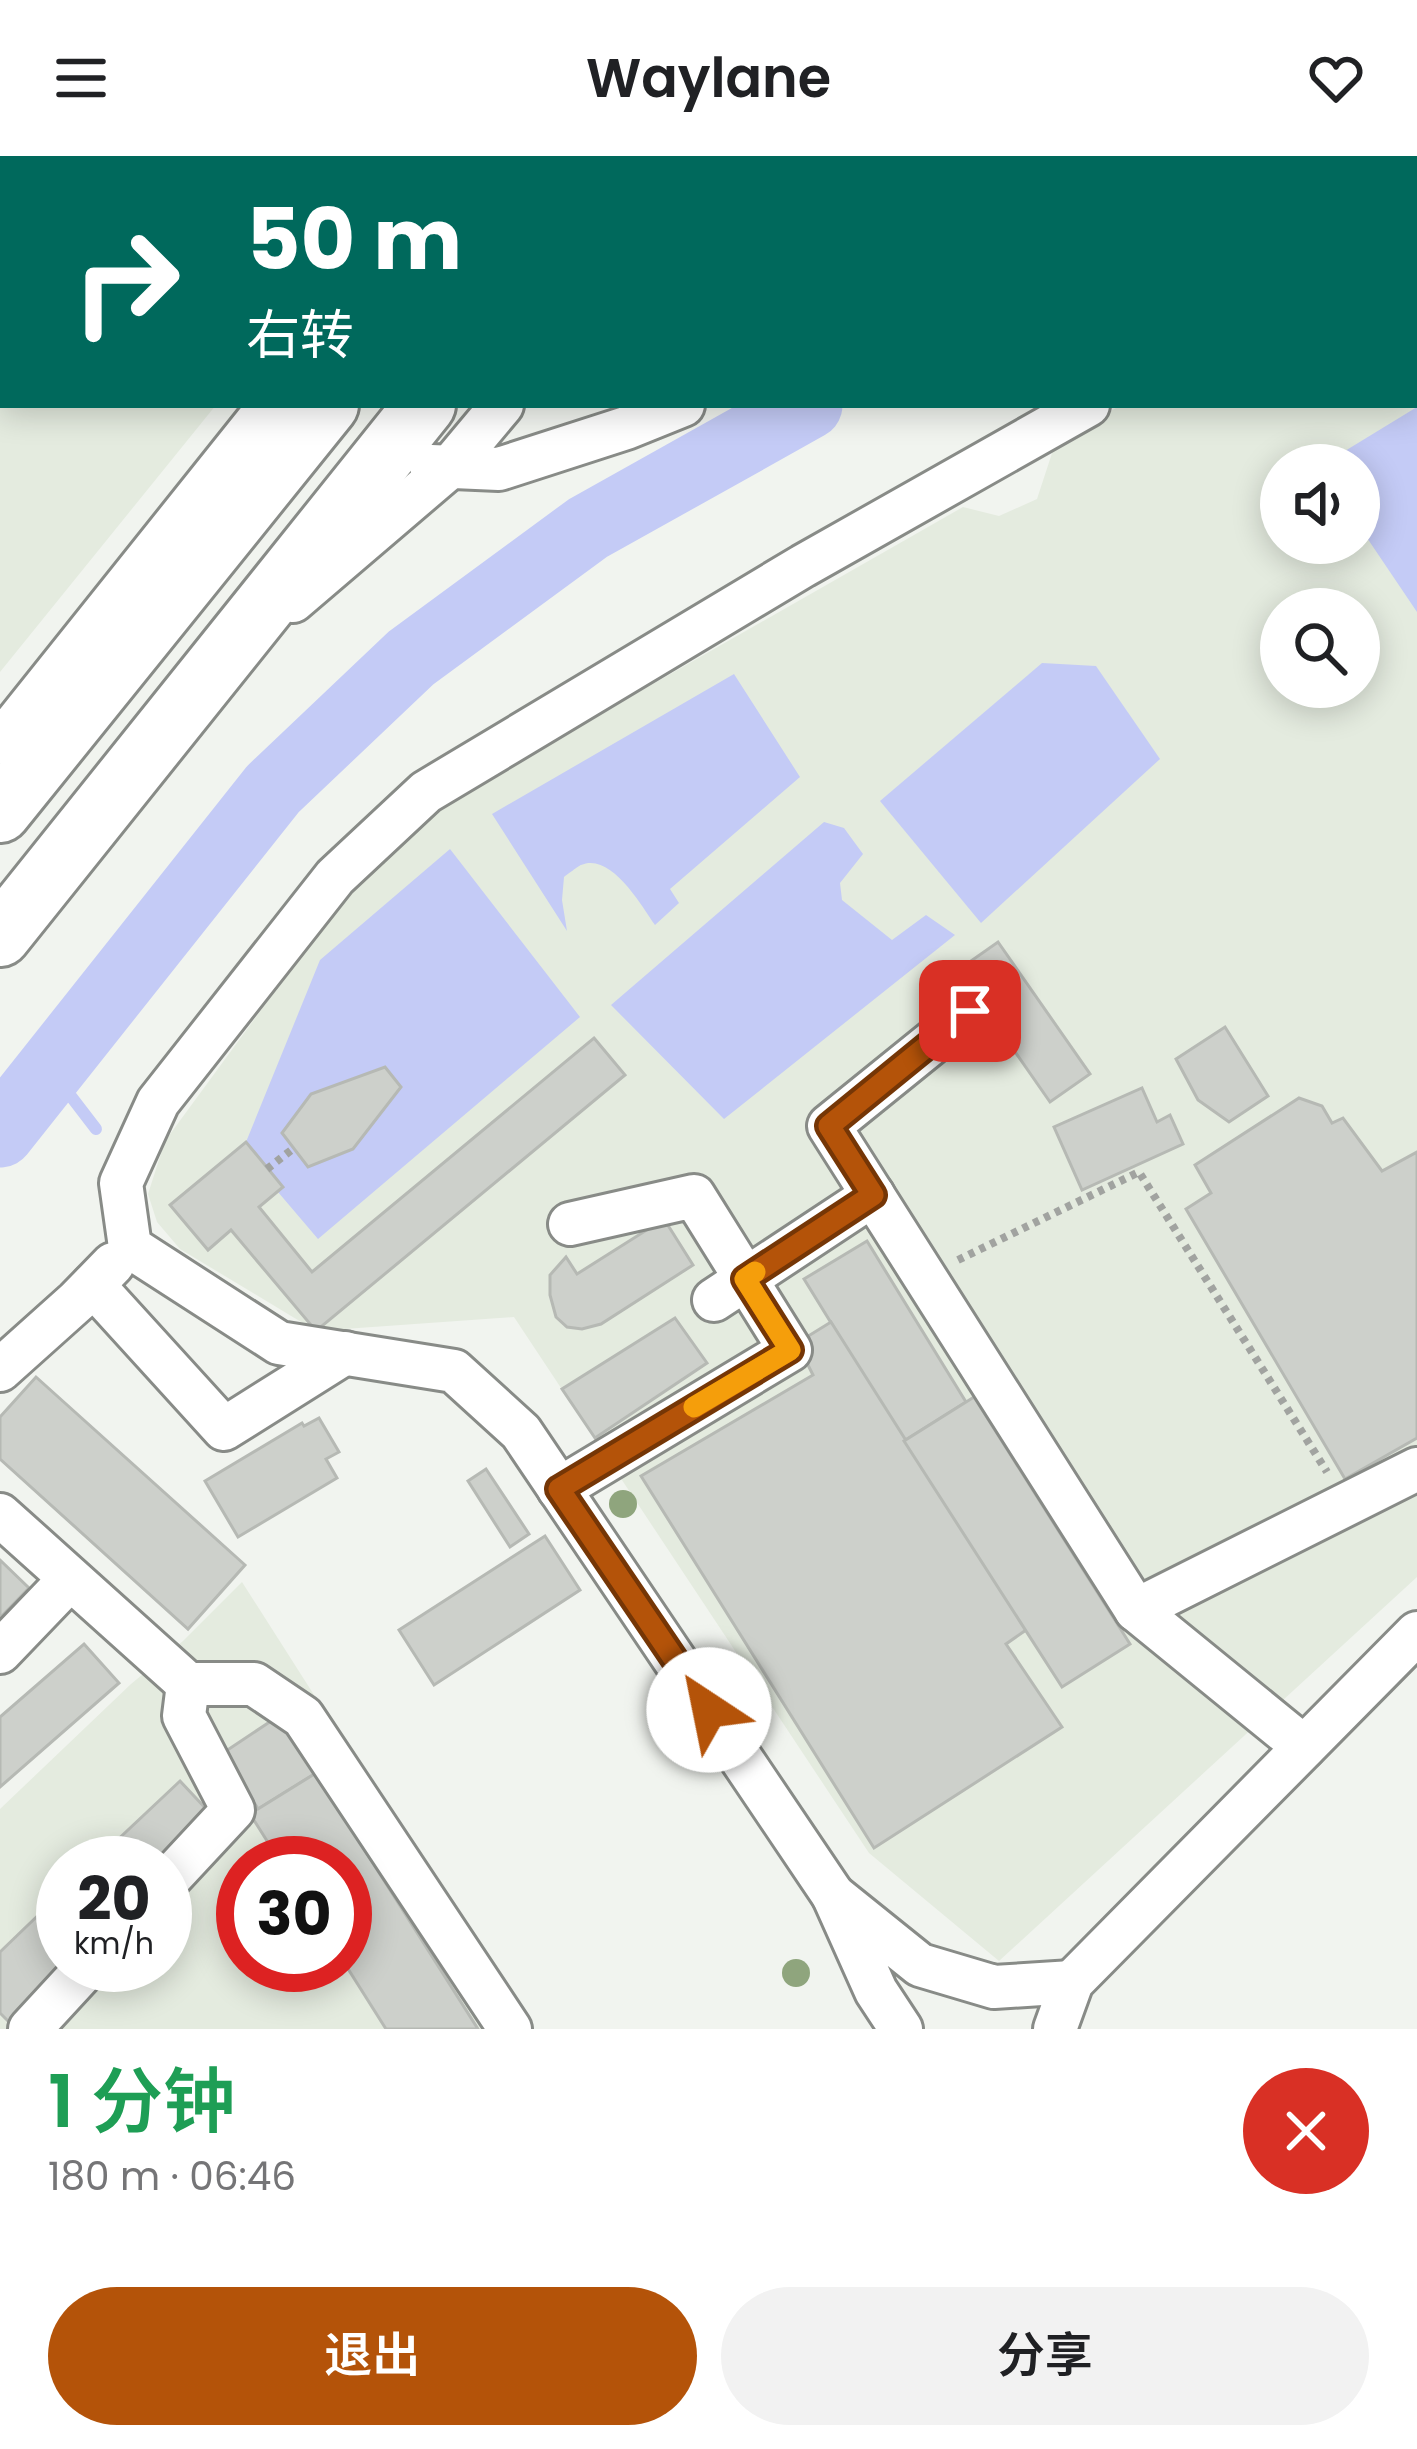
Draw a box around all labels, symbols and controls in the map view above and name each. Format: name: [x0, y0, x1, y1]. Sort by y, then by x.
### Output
text: Waylane: [586, 40, 831, 116]
icon: menu: [48, 45, 114, 111]
icon: heart: [1303, 45, 1369, 111]
text: 50 m: [246, 181, 462, 298]
icon: right: [48, 204, 204, 360]
text: 右转: [246, 297, 354, 373]
map controls: [1260, 444, 1380, 708]
button: sound: [1260, 444, 1380, 564]
button: search: [1260, 588, 1380, 708]
pin: [919, 960, 1021, 1062]
icon: arrive: [937, 978, 1003, 1044]
position arrow: [646, 1647, 772, 1773]
speed limit sign: 30: [216, 1836, 372, 1992]
text: 20: [77, 1857, 151, 1941]
text: km/h: [74, 1922, 154, 1965]
text: 1 分钟: [48, 2051, 235, 2152]
button: close: [1243, 2068, 1369, 2194]
text: 180 m · 06:46: [48, 2149, 296, 2204]
button: 退出: [48, 2287, 697, 2425]
button: 分享: [721, 2287, 1369, 2425]

